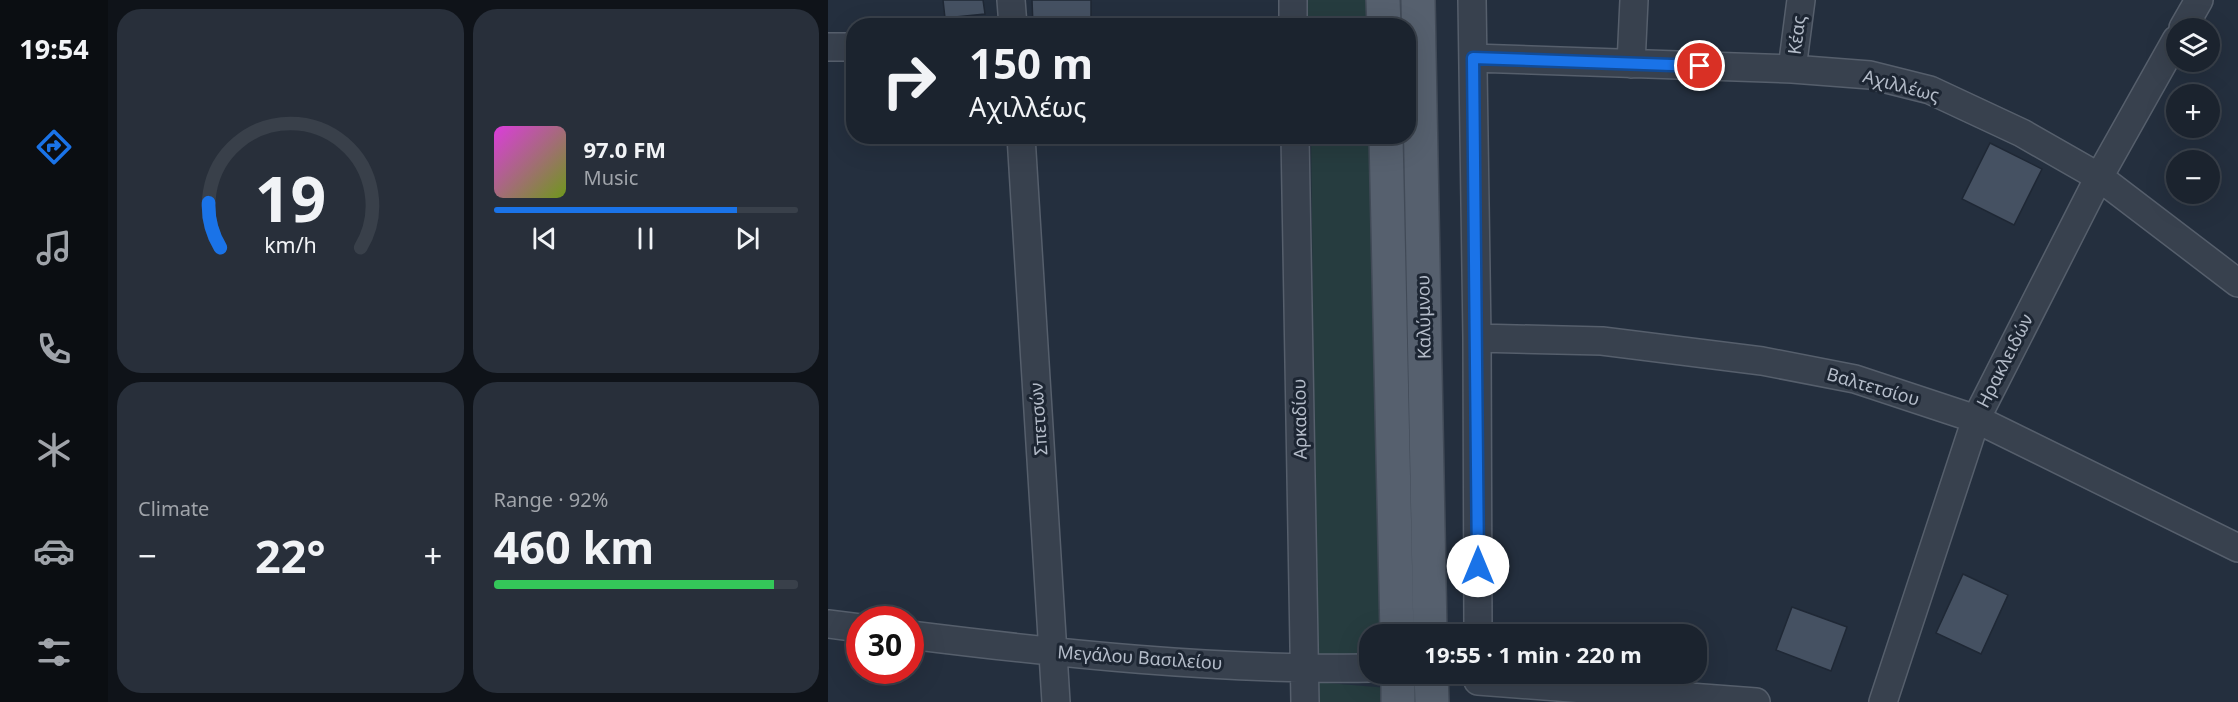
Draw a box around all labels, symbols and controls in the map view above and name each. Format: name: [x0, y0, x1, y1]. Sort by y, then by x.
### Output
street label: Κέας: [1782, 14, 1810, 56]
map controls: [2166, 18, 2220, 204]
button: layers: [2166, 18, 2220, 72]
text: 19:54: [19, 30, 89, 67]
text: 150 m: [969, 34, 1093, 91]
pin: [1674, 40, 1725, 91]
icon: right: [870, 42, 948, 120]
icon: arrive: [1683, 49, 1716, 82]
street label: Αχιλλέως: [1860, 63, 1942, 107]
button: +: [2166, 84, 2220, 138]
text: Αχιλλέως: [969, 88, 1086, 125]
icon: directions: [33, 126, 75, 168]
text: 97.0 FM: [584, 134, 666, 164]
button: −: [2166, 150, 2220, 204]
text: 19: [255, 155, 326, 240]
text: Music: [584, 164, 638, 191]
icon: previous: [528, 222, 561, 255]
icon: pause: [629, 222, 662, 255]
icon: next: [731, 222, 764, 255]
icon: music: [33, 227, 75, 269]
text: km/h: [264, 230, 317, 259]
street label: Καλύμνου: [1410, 275, 1436, 359]
street label: Ηρακλειδών: [1970, 310, 2038, 412]
icon: phone: [33, 328, 75, 370]
street label: Βαλτετσίου: [1824, 361, 1923, 411]
street label: Αρκαδίου: [1286, 378, 1312, 460]
street label: Σπετσών: [1023, 382, 1053, 456]
icon: climate: [33, 429, 75, 471]
text: Range · 92%: [494, 486, 608, 513]
text: Climate: [138, 495, 209, 522]
text: 460 km: [494, 516, 654, 577]
text: 22°: [255, 525, 326, 586]
icon: car: [33, 530, 75, 572]
text: −: [138, 533, 157, 578]
text: +: [424, 533, 443, 578]
position arrow: [1446, 534, 1510, 598]
speed limit sign: 30: [846, 606, 924, 684]
icon: filters: [33, 631, 75, 673]
street label: Μεγάλου Βασιλείου: [1057, 639, 1223, 675]
text: 19:55 · 1 min · 220 m: [1424, 639, 1642, 669]

